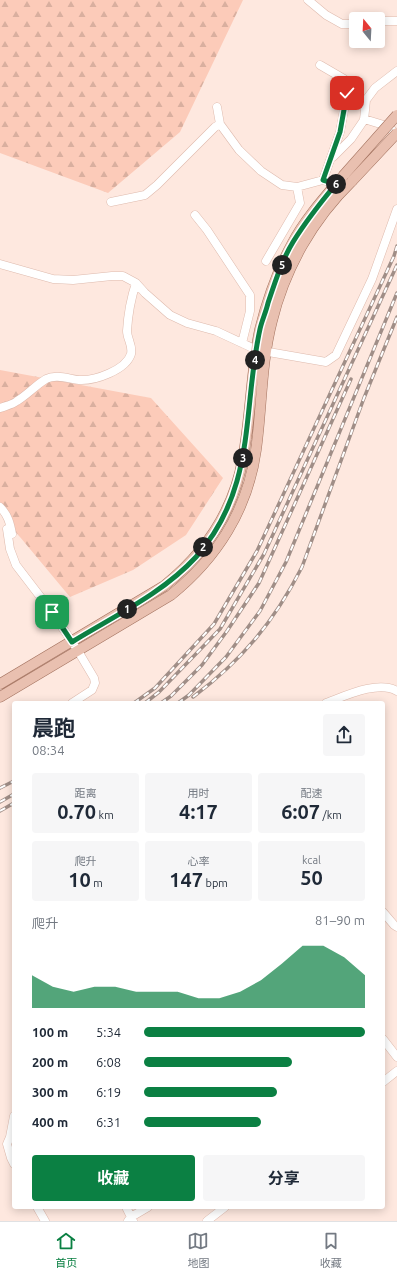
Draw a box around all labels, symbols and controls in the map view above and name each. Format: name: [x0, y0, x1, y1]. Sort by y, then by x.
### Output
north arrow: [349, 12, 385, 48]
map controls: [349, 12, 385, 48]
pin: [330, 76, 364, 110]
icon: check: [336, 82, 358, 104]
pin: 6: [326, 174, 346, 194]
text: 6: [333, 178, 339, 190]
pin: 5: [272, 255, 292, 275]
text: 5: [279, 259, 285, 271]
pin: 4: [245, 350, 265, 370]
text: 4: [252, 354, 258, 366]
pin: 3: [233, 448, 253, 468]
text: 3: [240, 452, 246, 464]
pin: 2: [193, 537, 213, 557]
text: 2: [200, 541, 206, 553]
pin: [35, 595, 69, 629]
pin: 1: [117, 599, 137, 619]
icon: arrive: [41, 601, 63, 623]
text: 1: [124, 603, 130, 615]
button: share: [323, 714, 365, 756]
text: 晨跑: [32, 715, 76, 740]
text: 08:34: [32, 743, 65, 757]
text: 距离: [75, 787, 97, 799]
text: 用时: [188, 787, 210, 799]
text: 配速: [301, 787, 323, 799]
text: 0.70: [57, 800, 96, 823]
text: 4:17: [179, 800, 218, 823]
text: 6:07: [281, 800, 320, 823]
text: km: [96, 809, 114, 821]
text: /km: [320, 809, 342, 821]
text: kcal: [302, 854, 321, 866]
text: 爬升: [75, 855, 97, 867]
text: 心率: [188, 855, 210, 867]
text: 50: [300, 866, 323, 889]
text: 10: [68, 868, 91, 891]
text: 147: [169, 868, 203, 891]
text: m: [91, 877, 103, 889]
text: bpm: [203, 877, 228, 889]
text: 81–90 m: [315, 913, 365, 927]
text: 爬升: [32, 916, 58, 930]
text: 100 m: [32, 1025, 68, 1039]
text: 5:34: [96, 1025, 121, 1039]
text: 200 m: [32, 1055, 68, 1069]
text: 6:08: [96, 1055, 121, 1069]
text: 300 m: [32, 1085, 68, 1099]
text: 6:19: [96, 1085, 121, 1099]
text: 400 m: [32, 1115, 68, 1129]
text: 6:31: [96, 1115, 121, 1129]
button: 收藏: [32, 1155, 195, 1201]
button: 分享: [203, 1155, 365, 1201]
tab: 首页: [55, 1230, 77, 1270]
tab: 地图: [187, 1230, 209, 1270]
tab: 收藏: [320, 1230, 342, 1270]

